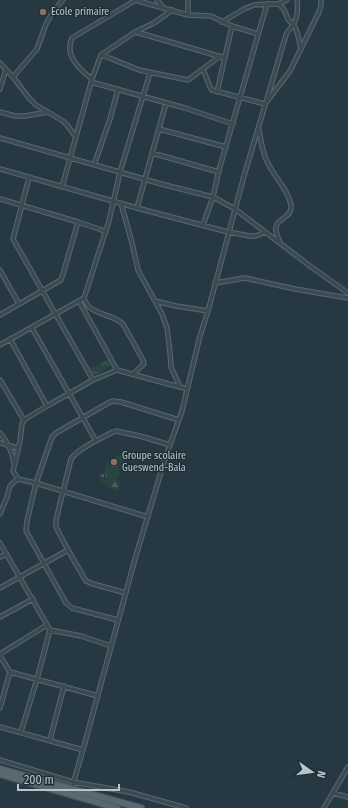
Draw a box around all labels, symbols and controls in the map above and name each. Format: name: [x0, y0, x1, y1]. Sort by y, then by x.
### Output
place label: Ecole primaire: [51, 6, 109, 18]
marker: Ecole primaire: [38, 7, 48, 17]
place label: Groupe scolaire Gueswend-Bala: [122, 450, 186, 474]
marker: Groupe scolaire Gueswend-Bala: [109, 457, 119, 467]
north arrow: [292, 752, 332, 792]
scale bar: [18, 766, 119, 792]
text: N: [314, 770, 328, 779]
text: 200 m: [24, 773, 54, 787]

